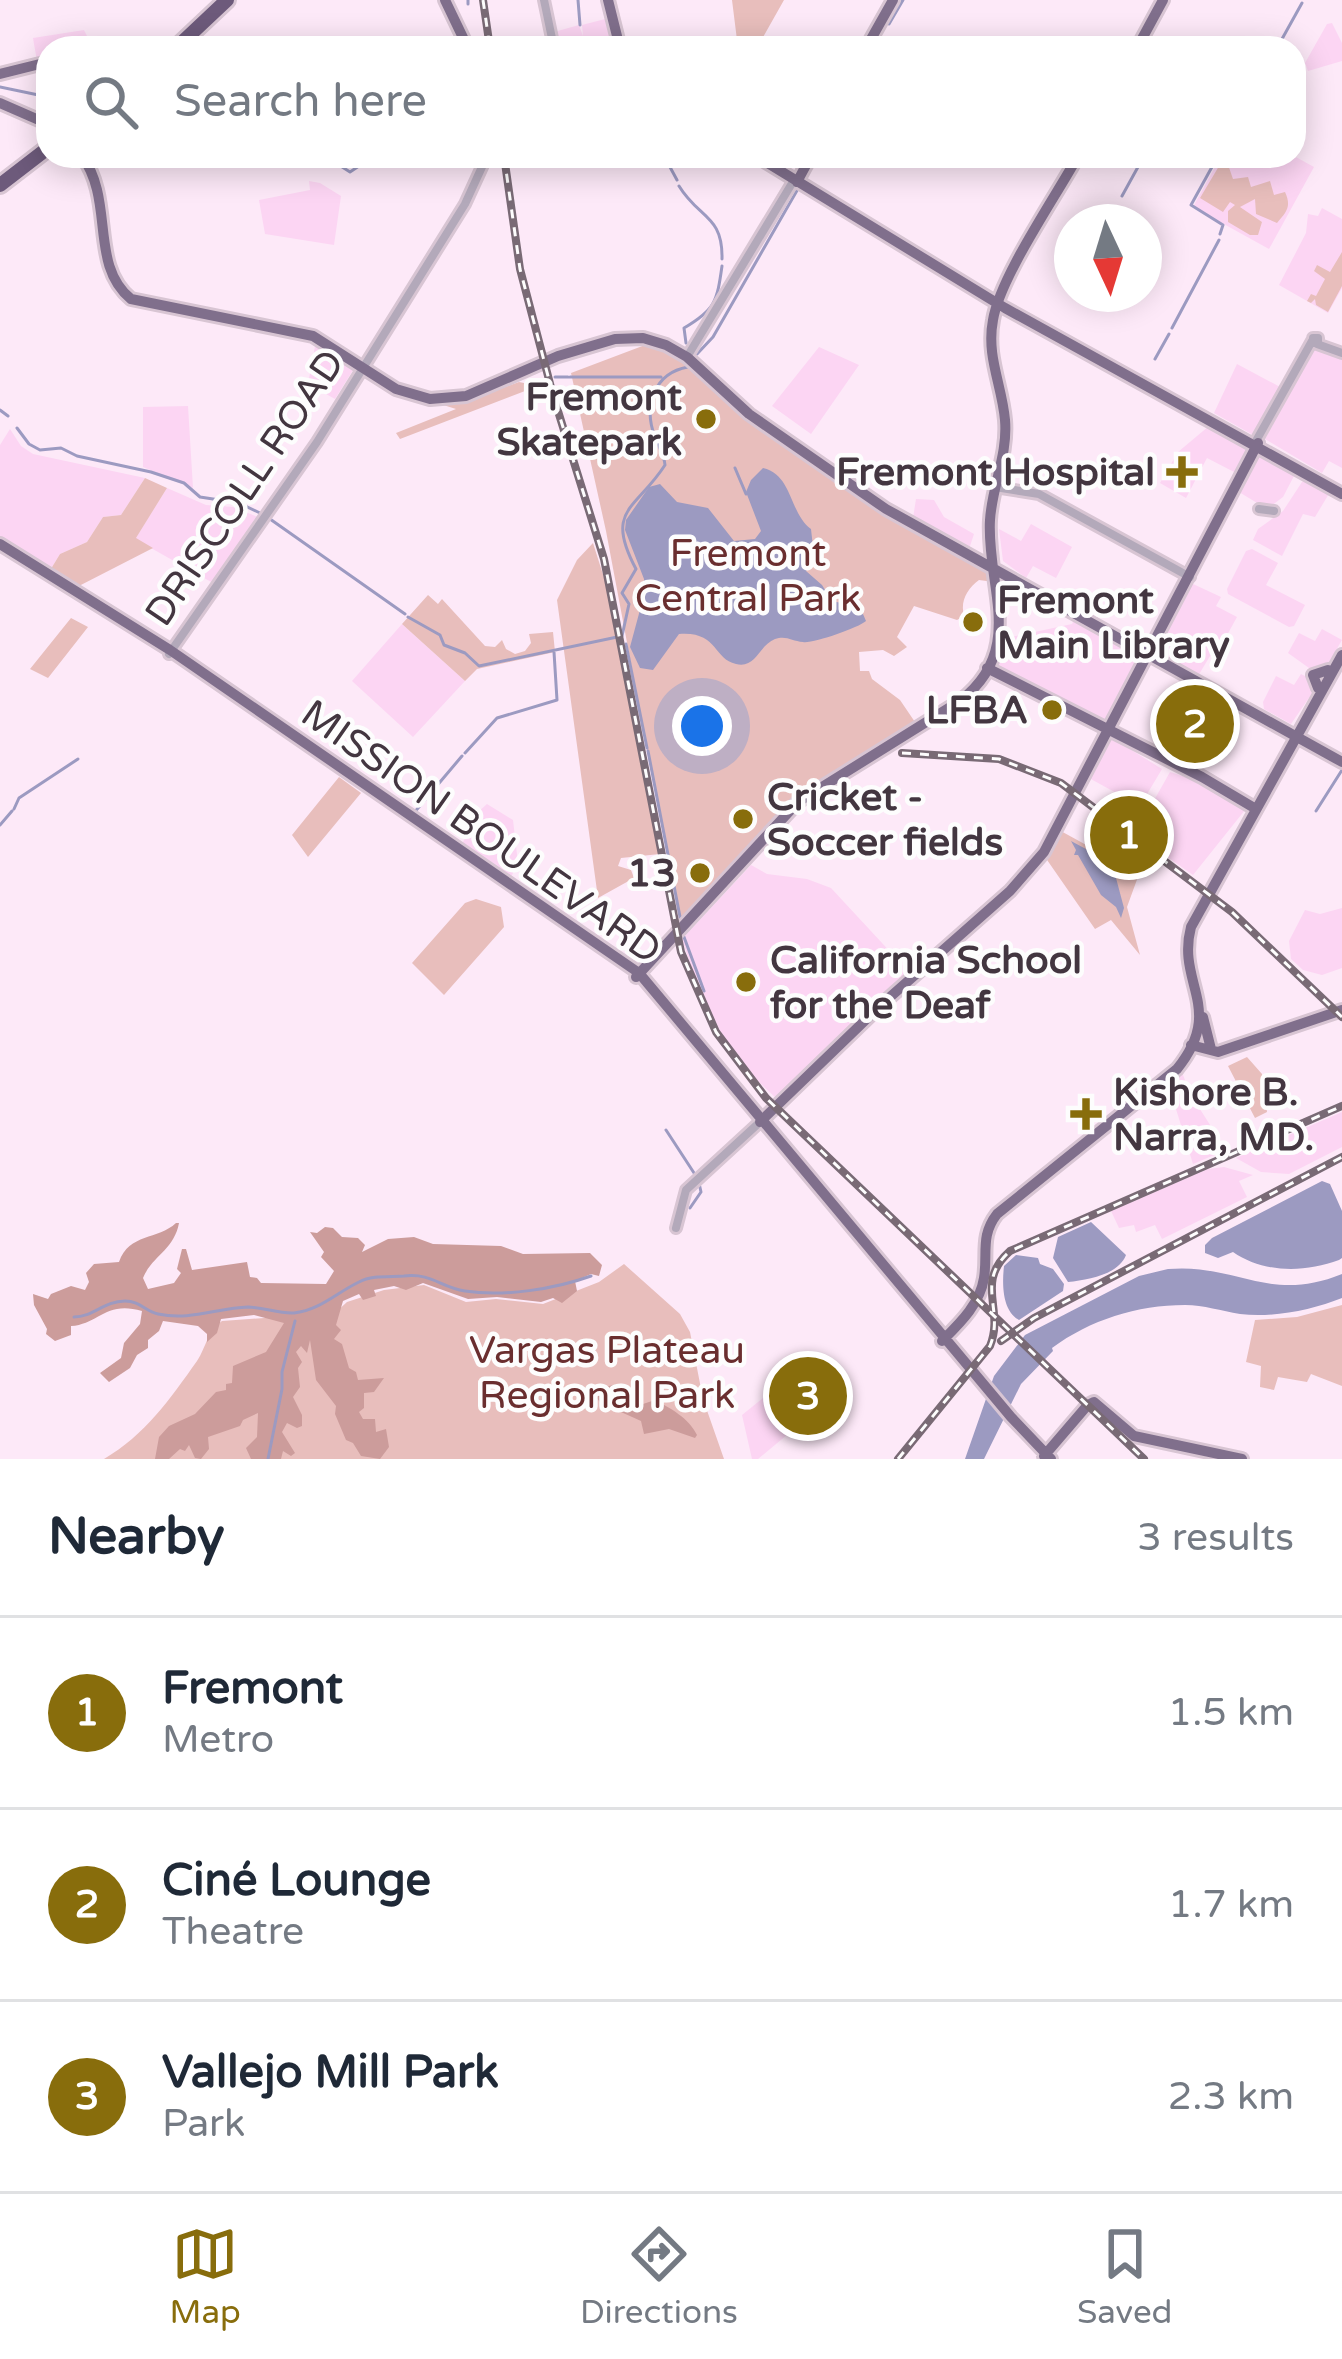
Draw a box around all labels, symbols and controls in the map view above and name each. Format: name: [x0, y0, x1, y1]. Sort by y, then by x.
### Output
search box: [36, 36, 1306, 168]
icon: search: [78, 69, 144, 135]
text: Search here: [174, 75, 427, 129]
north arrow: [1054, 204, 1162, 312]
street label: DRISCOLL ROAD: [135, 341, 355, 635]
place label: Fremont Skatepark: [497, 374, 682, 466]
marker: Fremont Skatepark: [693, 406, 719, 432]
place label: Fremont Hospital: [836, 449, 1155, 496]
marker: Fremont Hospital: [1166, 456, 1198, 488]
park label: Fremont Central Park: [635, 530, 861, 622]
place label: Fremont Main Library: [997, 577, 1230, 669]
marker: Fremont Main Library: [960, 609, 986, 635]
pin: 2: [1156, 679, 1234, 769]
place label: LFBA: [926, 687, 1028, 734]
street label: MISSION BOULEVARD: [292, 690, 670, 974]
your location: [672, 696, 732, 756]
marker: LFBA: [1039, 697, 1065, 723]
place label: Cricket - Soccer fields: [767, 774, 1003, 866]
pin: 1: [1090, 790, 1168, 880]
marker: Cricket - Soccer fields: [730, 806, 756, 832]
place label: 13: [627, 850, 676, 897]
marker: 13: [687, 860, 713, 886]
place label: California School for the Deaf: [770, 937, 1082, 1029]
marker: California School for the Deaf: [733, 969, 759, 995]
place label: Kishore B. Narra, MD.: [1113, 1069, 1314, 1161]
marker: Kishore B. Narra, MD.: [1070, 1098, 1102, 1130]
park label: Vargas Plateau Regional Park: [469, 1327, 745, 1419]
pin: 3: [769, 1351, 847, 1441]
text: Nearby: [48, 1506, 225, 1568]
text: 3 results: [1137, 1514, 1294, 1561]
text: Fremont: [162, 1662, 343, 1716]
text: 1: [75, 1689, 99, 1736]
text: 1.5 km: [1168, 1689, 1294, 1736]
text: Metro: [162, 1716, 274, 1763]
text: Ciné Lounge: [162, 1854, 431, 1908]
text: 2: [75, 1881, 99, 1928]
text: 1.7 km: [1168, 1881, 1294, 1928]
text: Theatre: [162, 1908, 304, 1955]
text: Vallejo Mill Park: [162, 2046, 499, 2100]
text: 3: [75, 2073, 99, 2120]
text: 2.3 km: [1168, 2073, 1294, 2120]
text: Park: [162, 2100, 245, 2147]
tab: Map: [170, 2221, 241, 2332]
tab: Directions: [580, 2221, 738, 2332]
tab: Saved: [1077, 2221, 1172, 2332]

